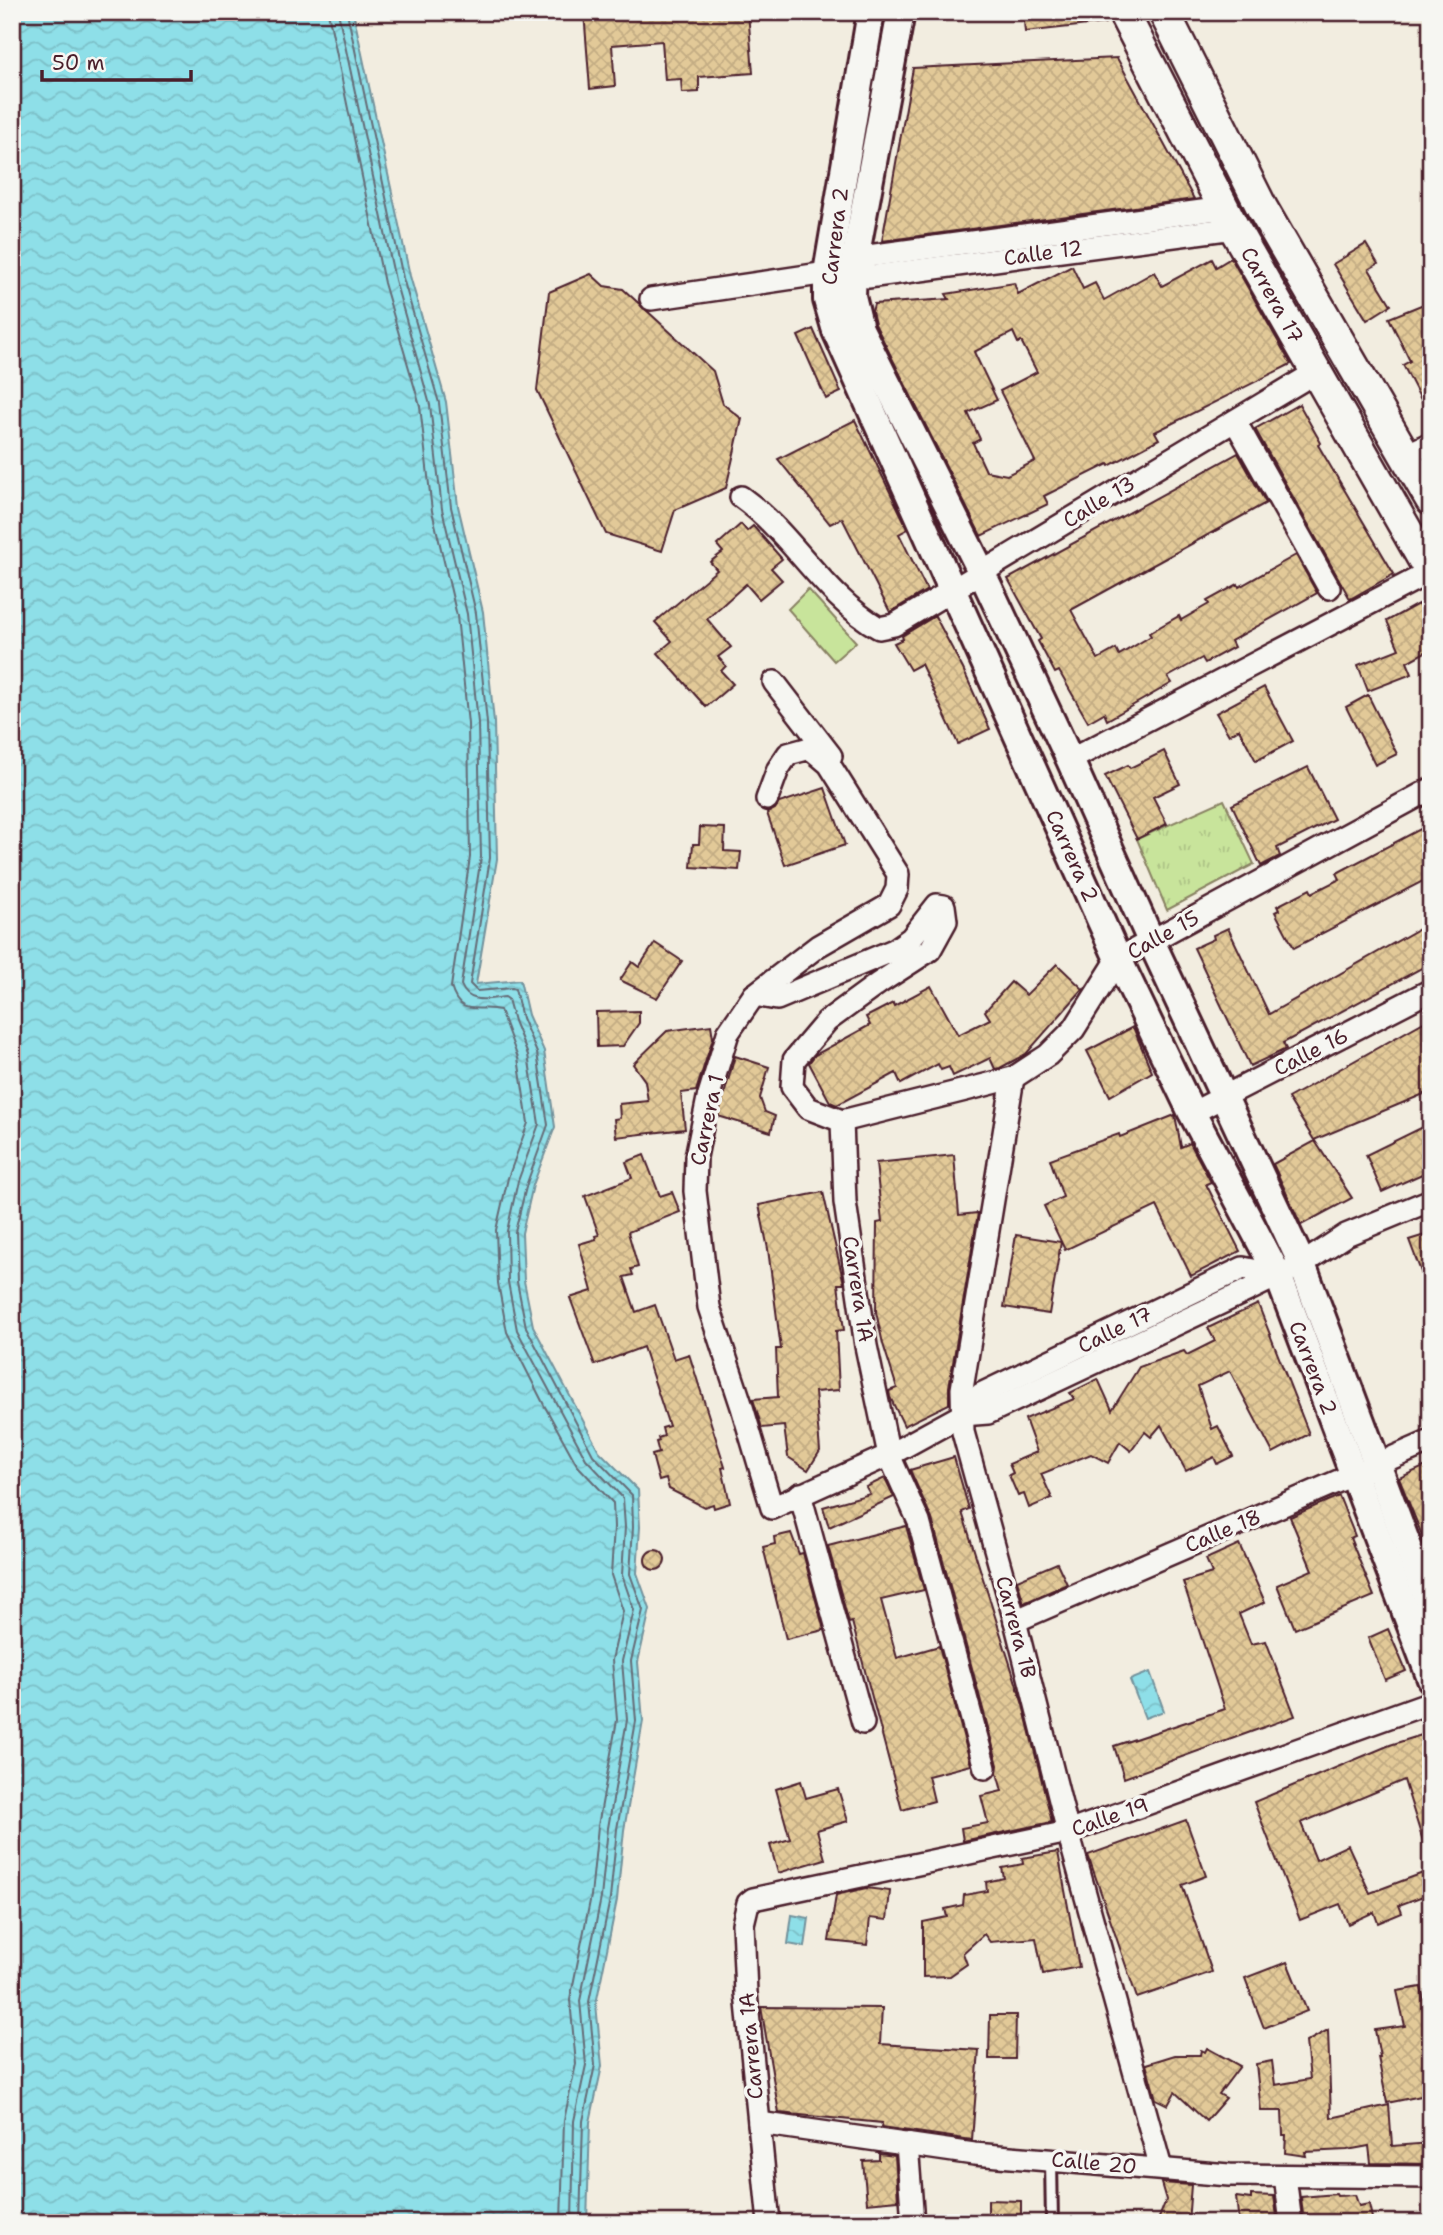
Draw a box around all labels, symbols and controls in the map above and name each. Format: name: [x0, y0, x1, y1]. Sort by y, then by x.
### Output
scale bar: [42, 38, 191, 82]
text: 50 m: [52, 49, 105, 77]
street label: Carrera 2: [815, 185, 855, 287]
street label: Calle 12: [1002, 234, 1084, 272]
street label: Carrera 17: [1234, 242, 1310, 348]
street label: Calle 13: [1058, 470, 1140, 534]
street label: Carrera 2: [1039, 805, 1105, 907]
street label: Calle 15: [1122, 904, 1204, 966]
street label: Calle 16: [1269, 1021, 1353, 1083]
street label: Carrera 1: [684, 1072, 730, 1168]
street label: Carrera 1A: [836, 1234, 880, 1344]
street label: Calle 17: [1073, 1300, 1157, 1360]
street label: Carrera 2: [1282, 1317, 1344, 1419]
street label: Calle 18: [1181, 1502, 1265, 1560]
street label: Carrera 1B: [989, 1573, 1043, 1681]
street label: Calle 19: [1068, 1791, 1152, 1843]
street label: Carrera 1A: [732, 1991, 770, 2101]
street label: Calle 20: [1050, 2145, 1138, 2181]

